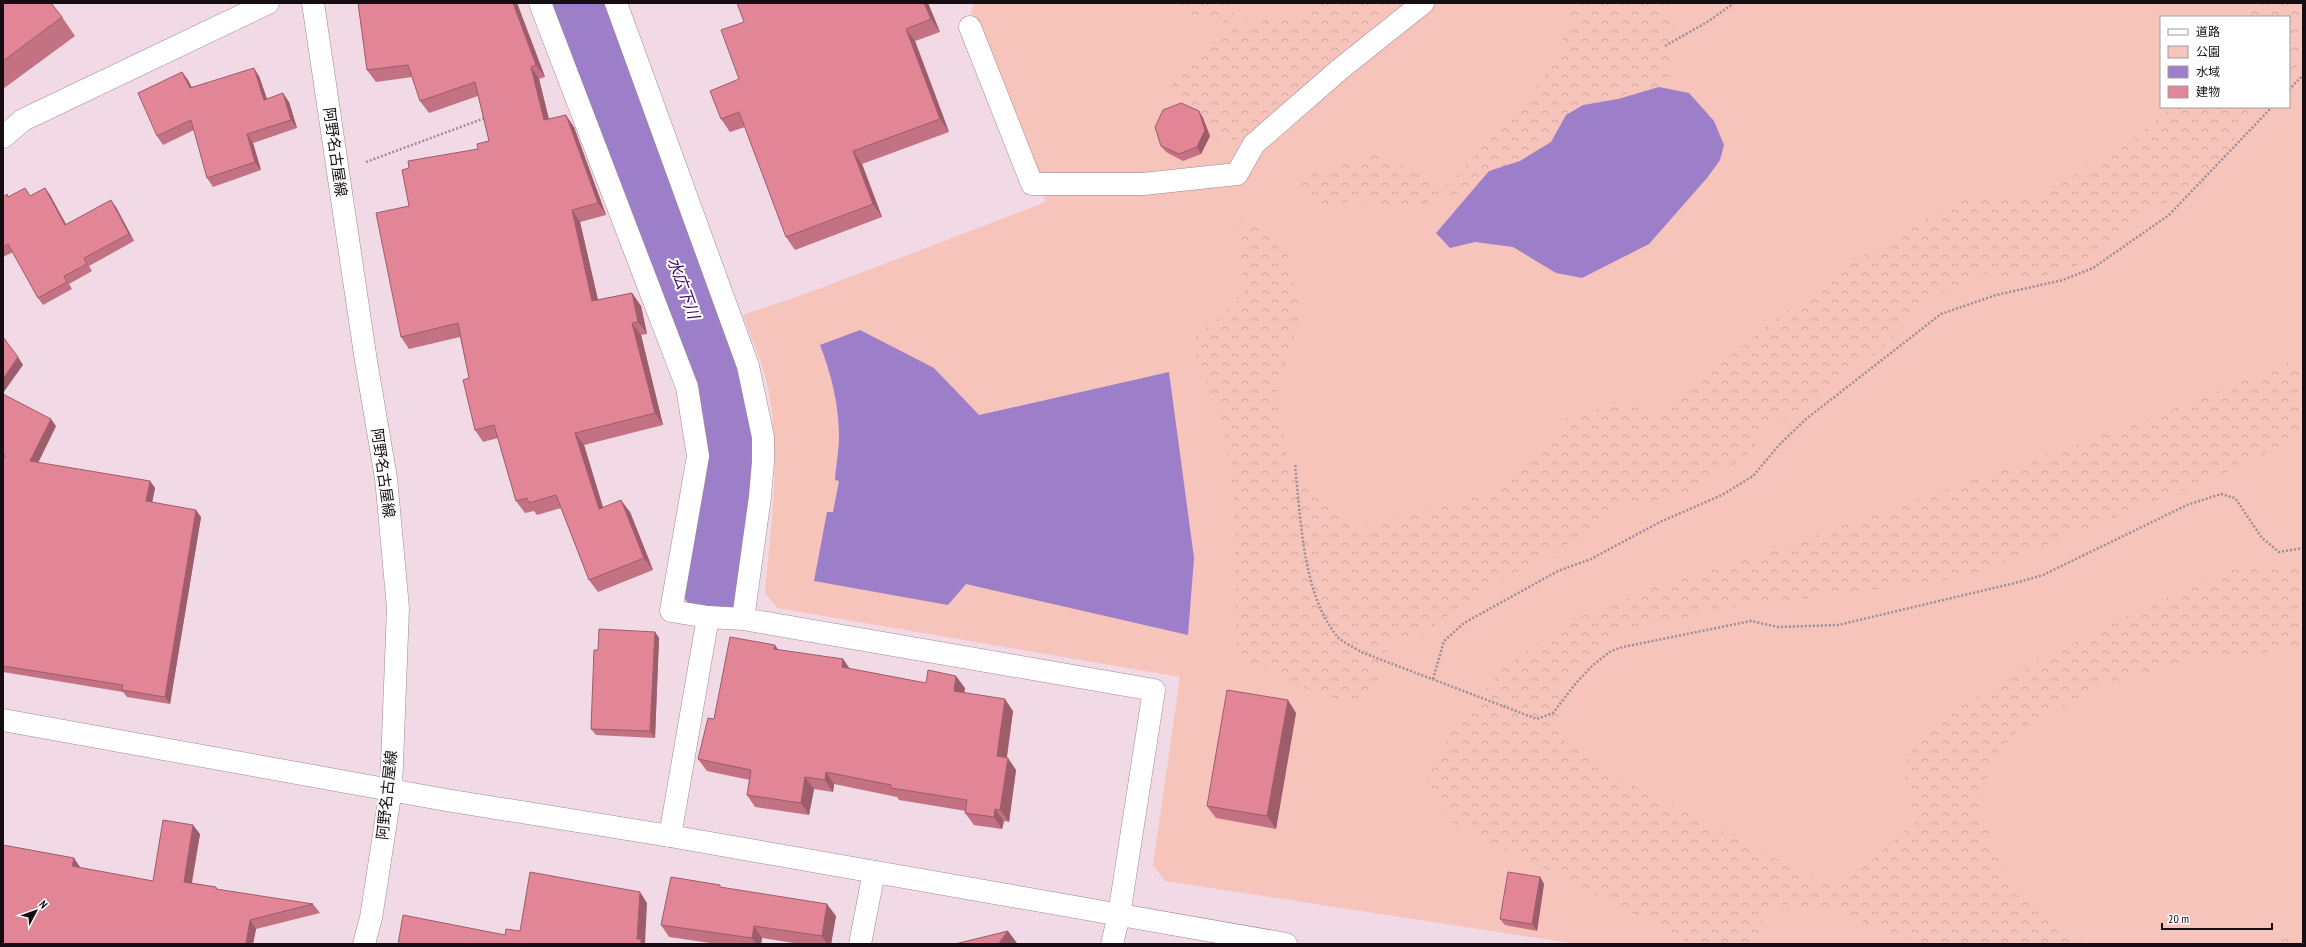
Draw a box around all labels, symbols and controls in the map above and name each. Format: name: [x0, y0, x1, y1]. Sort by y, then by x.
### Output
legend: [2160, 16, 2290, 108]
text: 道路: [2196, 24, 2220, 39]
text: 公園: [2196, 44, 2220, 59]
text: 水域: [2196, 64, 2220, 79]
text: 建物: [2196, 84, 2220, 99]
street label: 阿野名古屋線: [320, 106, 351, 198]
water label: 水広下川: [664, 255, 705, 323]
street label: 阿野名古屋線: [368, 427, 399, 519]
street label: 阿野名古屋線: [372, 749, 401, 841]
north arrow: [16, 891, 56, 931]
text: N: [36, 898, 51, 911]
scale bar: [2162, 905, 2272, 931]
text: 20 m: [2168, 911, 2189, 926]

